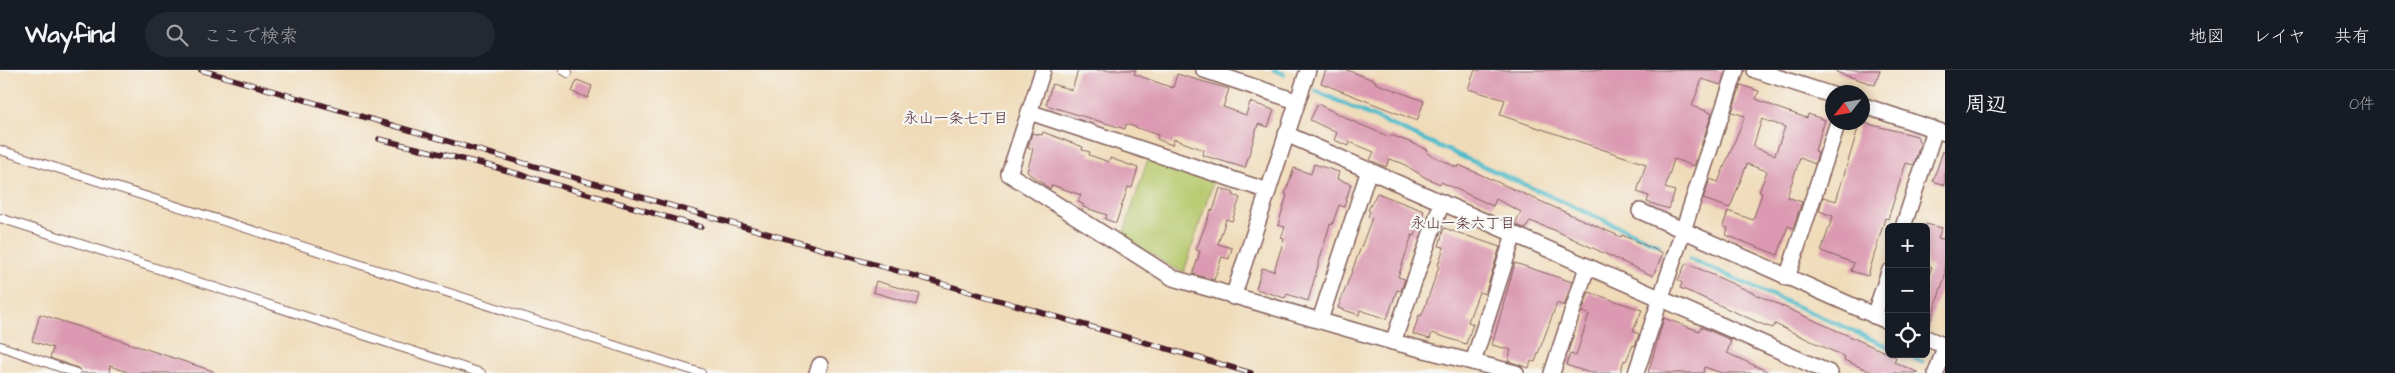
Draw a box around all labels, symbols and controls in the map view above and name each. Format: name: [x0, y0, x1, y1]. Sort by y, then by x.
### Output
search box: [145, 12, 495, 57]
text: Wayfind: [25, 18, 115, 52]
icon: search: [163, 21, 191, 49]
text: ここで検索: [203, 23, 298, 50]
text: 地図: [2189, 24, 2225, 49]
text: レイヤ: [2253, 24, 2306, 49]
text: 共有: [2334, 24, 2370, 49]
north arrow: [1825, 85, 1870, 130]
text: 周辺: [1965, 90, 2007, 119]
text: 0件: [2349, 93, 2375, 115]
district label: 永山一条七丁目: [903, 108, 1009, 129]
district label: 永山一条六丁目: [1410, 213, 1516, 234]
map controls: [1885, 223, 1930, 358]
button: +: [1885, 223, 1930, 268]
button: −: [1885, 268, 1930, 313]
button: locate: [1885, 313, 1930, 358]

